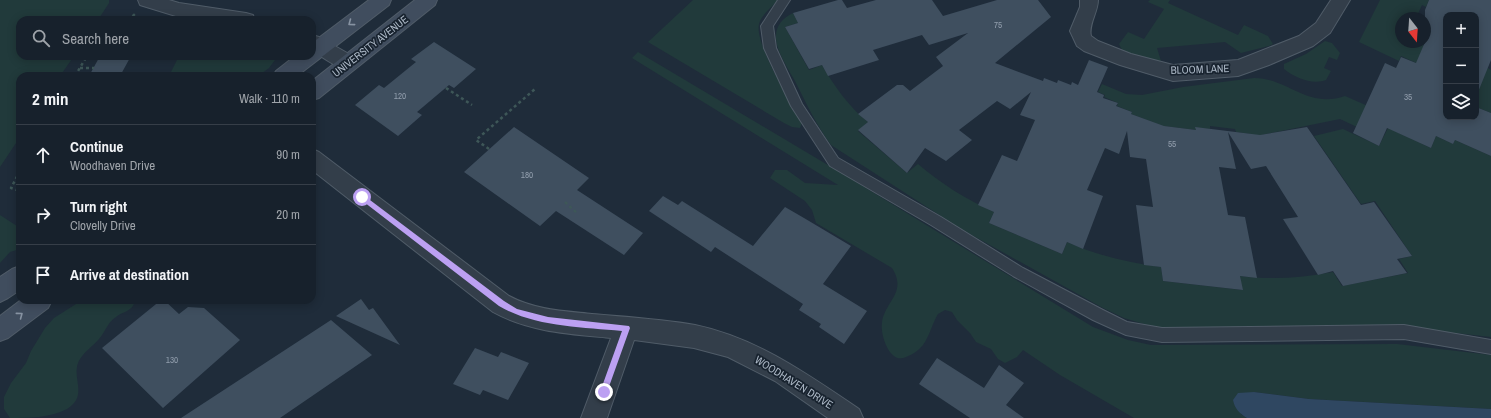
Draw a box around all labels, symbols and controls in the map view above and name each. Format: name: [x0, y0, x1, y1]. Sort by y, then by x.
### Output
street label: UNIVERSITY AVENUE: [329, 12, 411, 80]
north arrow: [1395, 12, 1431, 48]
map controls: [1443, 12, 1479, 120]
button: +: [1443, 12, 1479, 48]
search box: [16, 16, 316, 60]
one-way arrow: [348, 19, 355, 26]
house number: 75: [994, 19, 1002, 31]
icon: search: [30, 27, 52, 49]
text: Search here: [62, 28, 129, 49]
button: −: [1443, 48, 1479, 84]
street label: BLOOM LANE: [1170, 61, 1230, 77]
button: layers: [1443, 84, 1479, 120]
text: 2 min: [32, 87, 68, 110]
text: Walk · 110 m: [239, 90, 300, 107]
house number: 120: [394, 90, 406, 102]
house number: 35: [1404, 91, 1412, 103]
text: Continue: [70, 136, 123, 157]
house number: 55: [1168, 138, 1176, 150]
icon: ahead: [32, 144, 54, 166]
text: 90 m: [276, 146, 300, 163]
text: Woodhaven Drive: [70, 157, 155, 174]
house number: 180: [521, 169, 533, 181]
route start: [353, 188, 371, 206]
text: Turn right: [70, 196, 127, 217]
icon: right: [32, 204, 54, 226]
text: 20 m: [276, 206, 300, 223]
text: Clovelly Drive: [70, 217, 136, 234]
icon: arrive: [32, 264, 54, 286]
text: Arrive at destination: [70, 264, 189, 285]
one-way arrow: [15, 313, 22, 320]
street label: WOODHAVEN DRIVE: [752, 352, 836, 412]
house number: 130: [166, 354, 178, 366]
route end: [595, 383, 613, 401]

